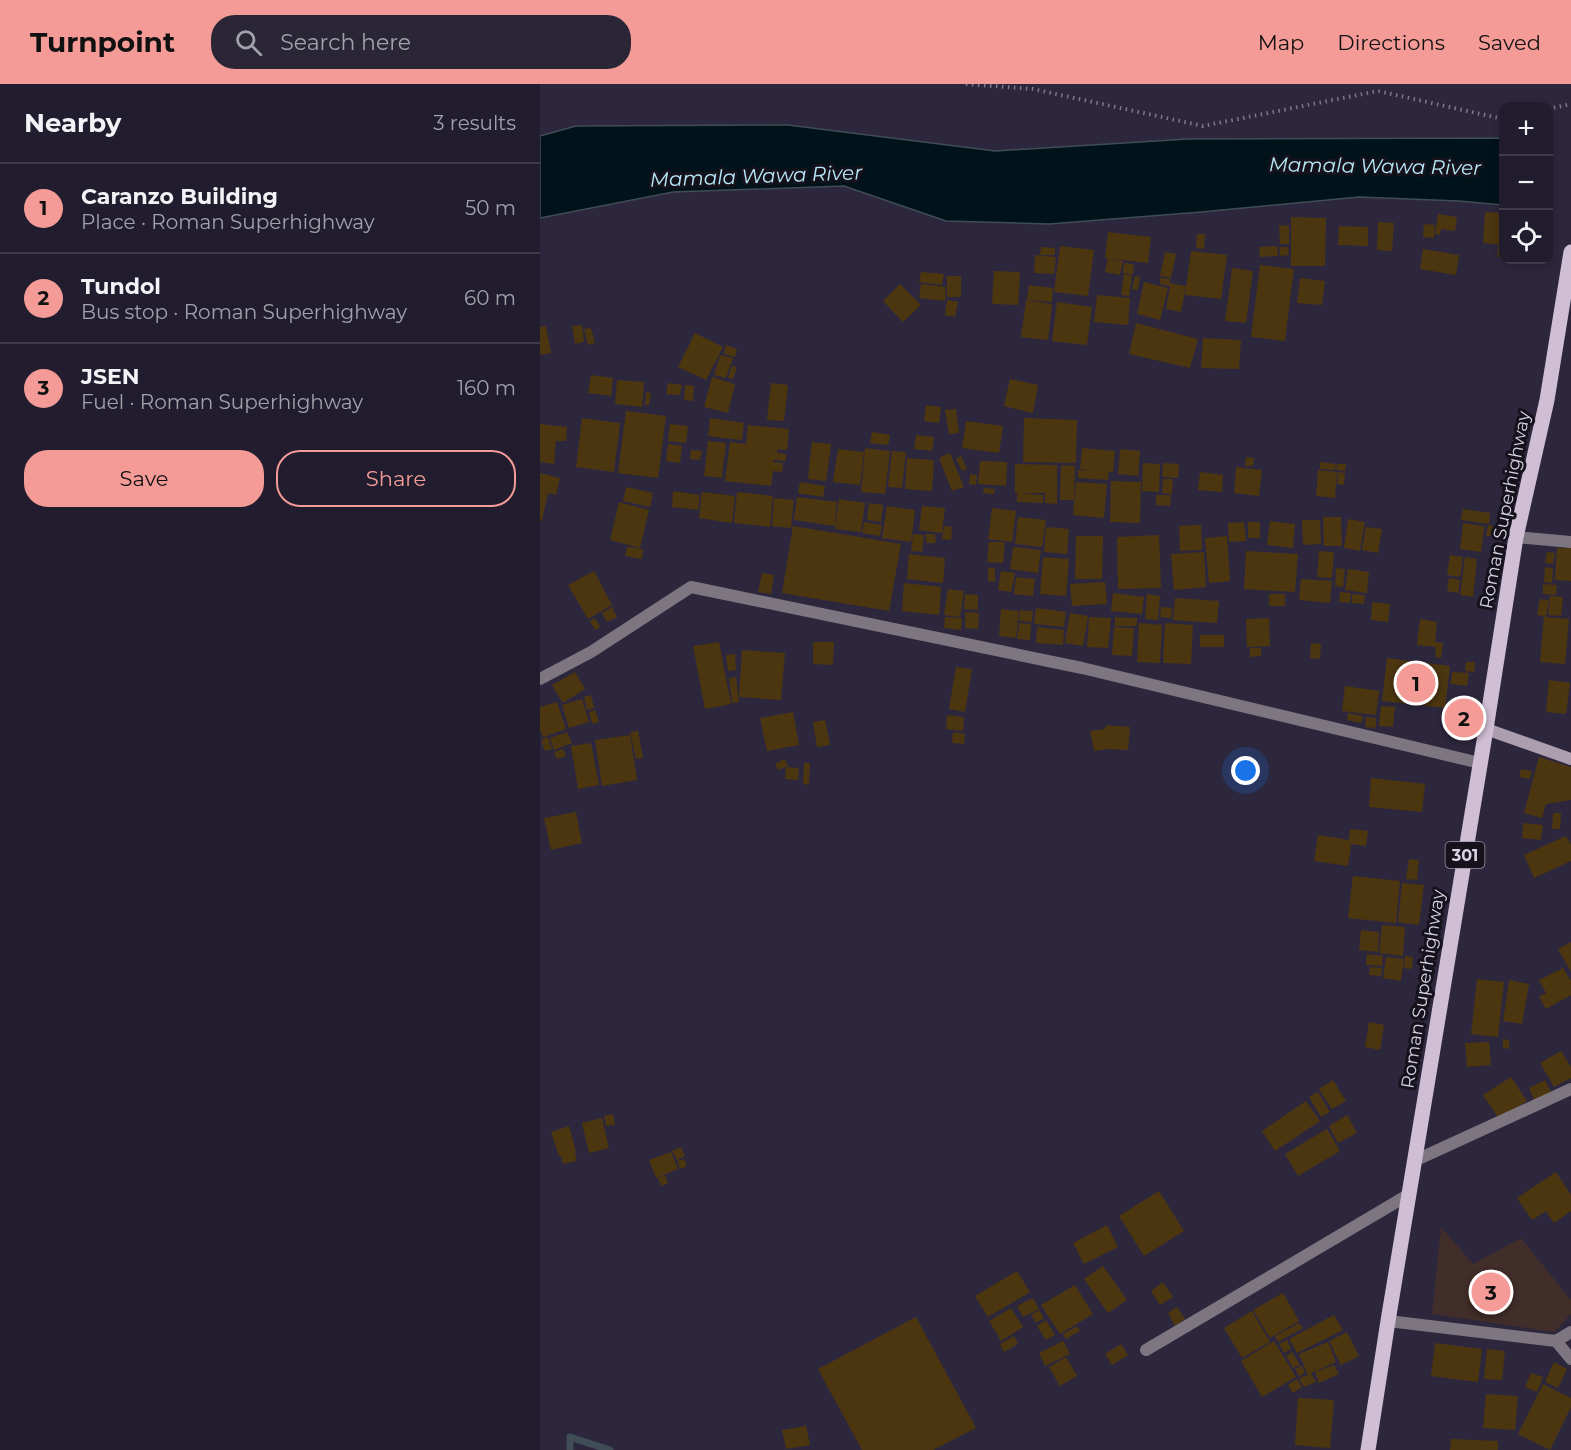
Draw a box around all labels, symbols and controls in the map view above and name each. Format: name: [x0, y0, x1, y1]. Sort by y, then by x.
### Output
search box: [211, 15, 631, 69]
text: Turnpoint: [30, 25, 175, 59]
icon: search: [232, 26, 265, 59]
text: Search here: [280, 29, 411, 56]
text: Map: [1258, 30, 1304, 55]
text: Directions: [1337, 30, 1445, 55]
text: Saved: [1478, 30, 1541, 55]
map controls: [1499, 102, 1553, 264]
button: +: [1499, 102, 1553, 156]
text: Nearby: [24, 107, 121, 139]
text: 3 results: [433, 111, 516, 135]
water label: Mamala Wawa River: [1269, 152, 1482, 180]
button: −: [1499, 156, 1553, 210]
water label: Mamala Wawa River: [649, 160, 864, 192]
text: Caranzo Building: [81, 183, 278, 210]
text: 1: [40, 196, 47, 220]
text: 50 m: [465, 196, 516, 220]
text: Place · Roman Superhighway: [81, 210, 375, 234]
button: locate: [1499, 210, 1553, 264]
text: Tundol: [81, 273, 161, 300]
text: 2: [38, 286, 49, 310]
text: 60 m: [464, 286, 516, 310]
text: Bus stop · Roman Superhighway: [81, 300, 407, 324]
text: JSEN: [81, 363, 139, 390]
text: 3: [38, 376, 49, 400]
text: 160 m: [457, 376, 516, 400]
text: Fuel · Roman Superhighway: [81, 390, 363, 414]
street label: Roman Superhighway: [1475, 409, 1535, 611]
button: Save: [24, 450, 264, 507]
button: Share: [276, 450, 516, 507]
pin: 1: [1396, 660, 1436, 706]
pin: 2: [1444, 696, 1484, 740]
your location: [1231, 756, 1260, 785]
road number: 301: [1446, 842, 1484, 868]
street label: Roman Superhighway: [1396, 888, 1450, 1090]
pin: 3: [1472, 1270, 1510, 1314]

